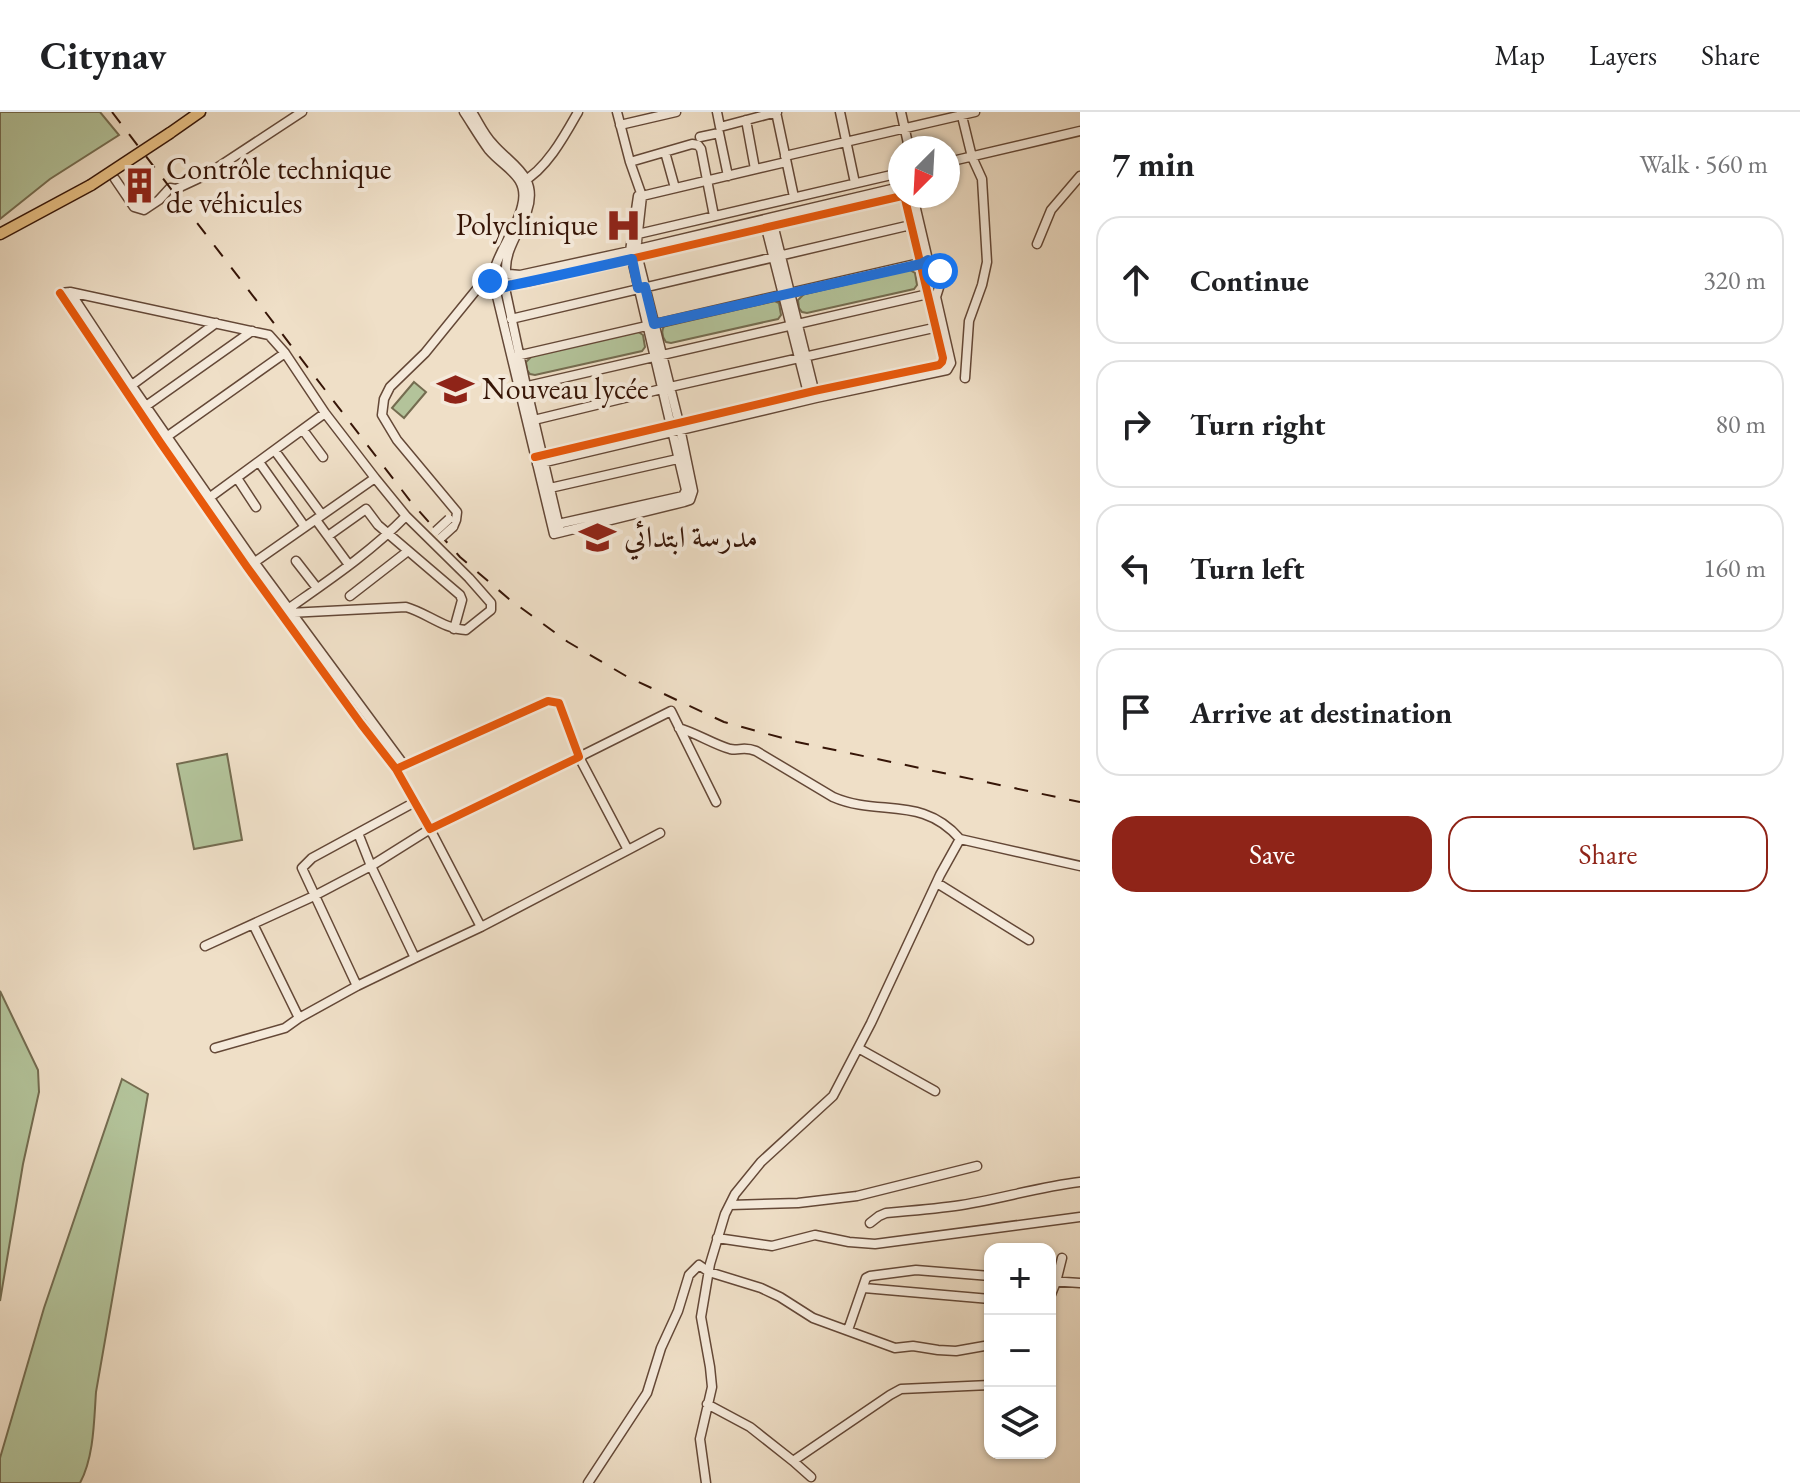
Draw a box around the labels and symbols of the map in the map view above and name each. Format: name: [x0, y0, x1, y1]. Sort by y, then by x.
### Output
north arrow: [888, 136, 960, 208]
place label: Contrôle technique de véhicules: [166, 149, 392, 222]
building icon: Contrôle technique de véhicules: [121, 167, 159, 205]
place label: Polyclinique: [456, 205, 598, 244]
hospital icon: Polyclinique: [605, 206, 643, 244]
route start: [922, 253, 958, 289]
route end: [472, 263, 508, 299]
place label: Nouveau lycée: [482, 369, 649, 408]
school or university icon: Nouveau lycée: [437, 370, 475, 408]
place label: مدرسة ابتدائي: [624, 517, 758, 561]
school or university icon: مدرسة ابتدائي: [579, 518, 617, 556]

